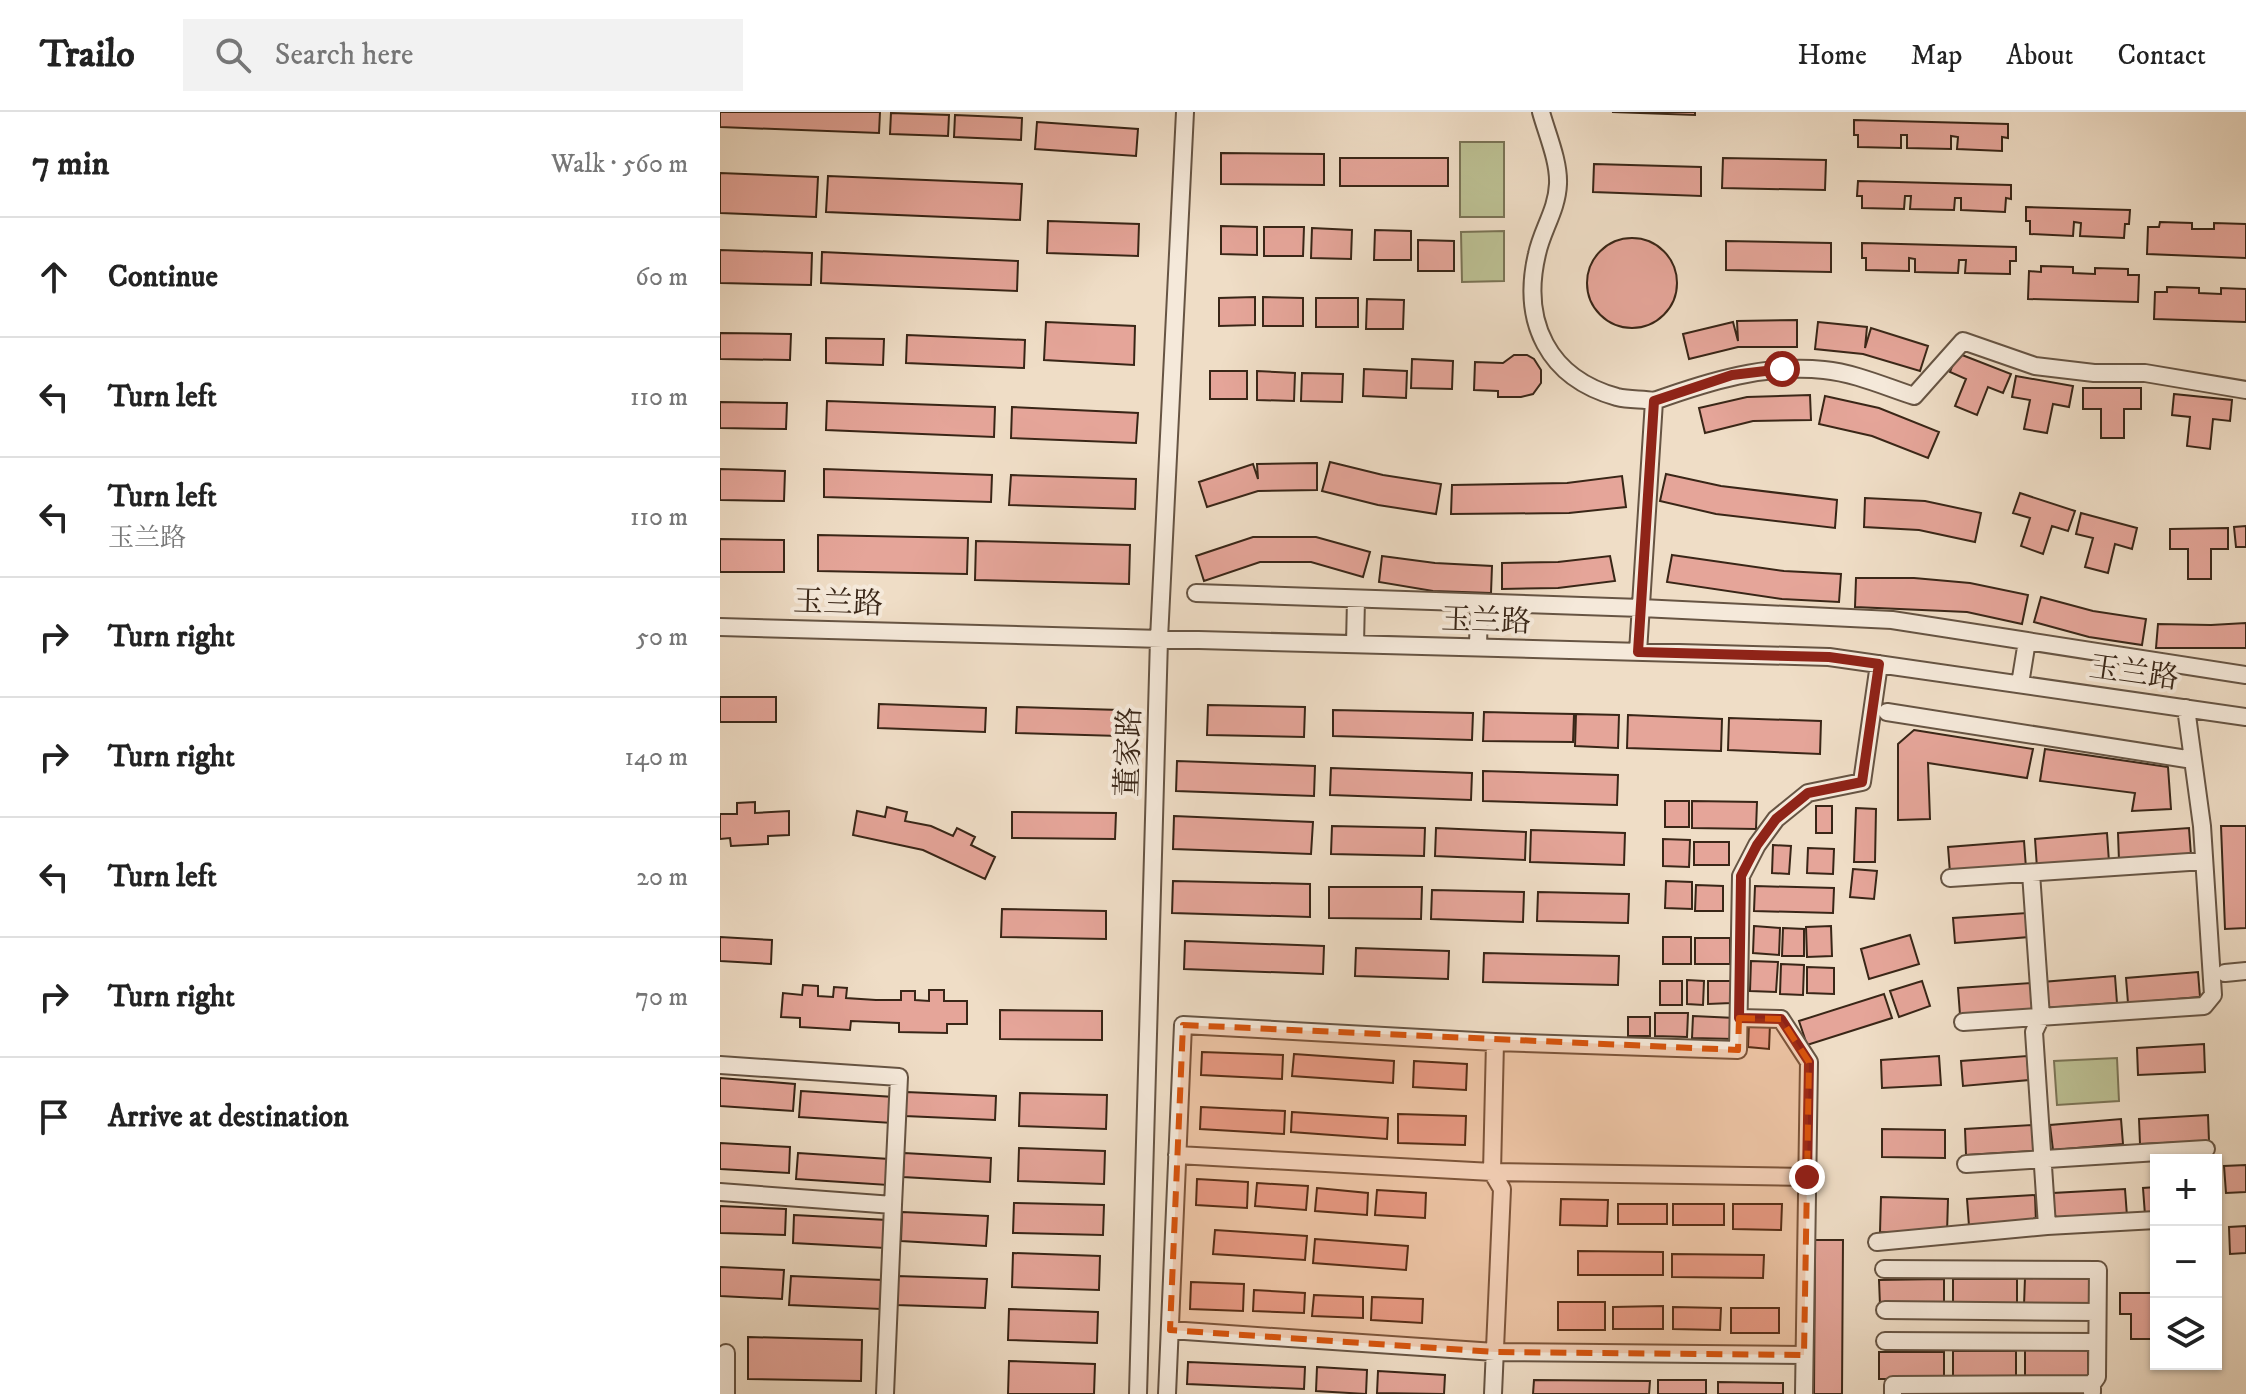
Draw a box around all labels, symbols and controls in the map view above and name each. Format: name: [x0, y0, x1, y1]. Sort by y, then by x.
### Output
search box: [183, 19, 743, 91]
text: Trailo: [40, 31, 135, 79]
icon: search: [211, 33, 255, 77]
text: Search here: [275, 37, 413, 74]
text: Home: [1798, 38, 1867, 73]
text: Map: [1911, 38, 1962, 73]
text: About: [2006, 38, 2073, 73]
text: Contact: [2117, 38, 2206, 73]
text: 7 min: [32, 143, 109, 185]
text: Walk · 560 m: [551, 148, 688, 181]
icon: ahead: [32, 255, 76, 299]
text: Continue: [108, 259, 218, 296]
text: 60 m: [635, 261, 688, 294]
route start: [1764, 351, 1800, 387]
icon: left: [32, 375, 76, 419]
text: Turn left: [108, 379, 217, 416]
text: 110 m: [630, 381, 688, 414]
text: Turn left: [108, 479, 217, 516]
icon: left: [32, 495, 76, 539]
text: 110 m: [630, 501, 688, 534]
text: 玉兰路: [108, 522, 186, 555]
street label: 玉兰路: [792, 583, 884, 624]
street label: 玉兰路: [1440, 601, 1532, 642]
icon: right: [32, 615, 76, 659]
text: Turn right: [108, 619, 235, 656]
text: 50 m: [636, 621, 688, 654]
street label: 玉兰路: [2087, 649, 2181, 698]
street label: 董家路: [1109, 706, 1150, 798]
icon: right: [32, 735, 76, 779]
text: Turn right: [108, 739, 235, 776]
text: 140 m: [624, 741, 688, 774]
icon: left: [32, 855, 76, 899]
text: Turn left: [108, 859, 217, 896]
text: 20 m: [636, 861, 688, 894]
icon: right: [32, 975, 76, 1019]
text: Turn right: [108, 979, 235, 1016]
text: 70 m: [635, 981, 688, 1014]
icon: arrive: [32, 1095, 76, 1139]
text: Arrive at destination: [108, 1099, 349, 1136]
map controls: [2150, 1154, 2222, 1370]
button: +: [2150, 1154, 2222, 1226]
route end: [1789, 1159, 1825, 1195]
button: −: [2150, 1226, 2222, 1298]
button: layers: [2150, 1298, 2222, 1370]

